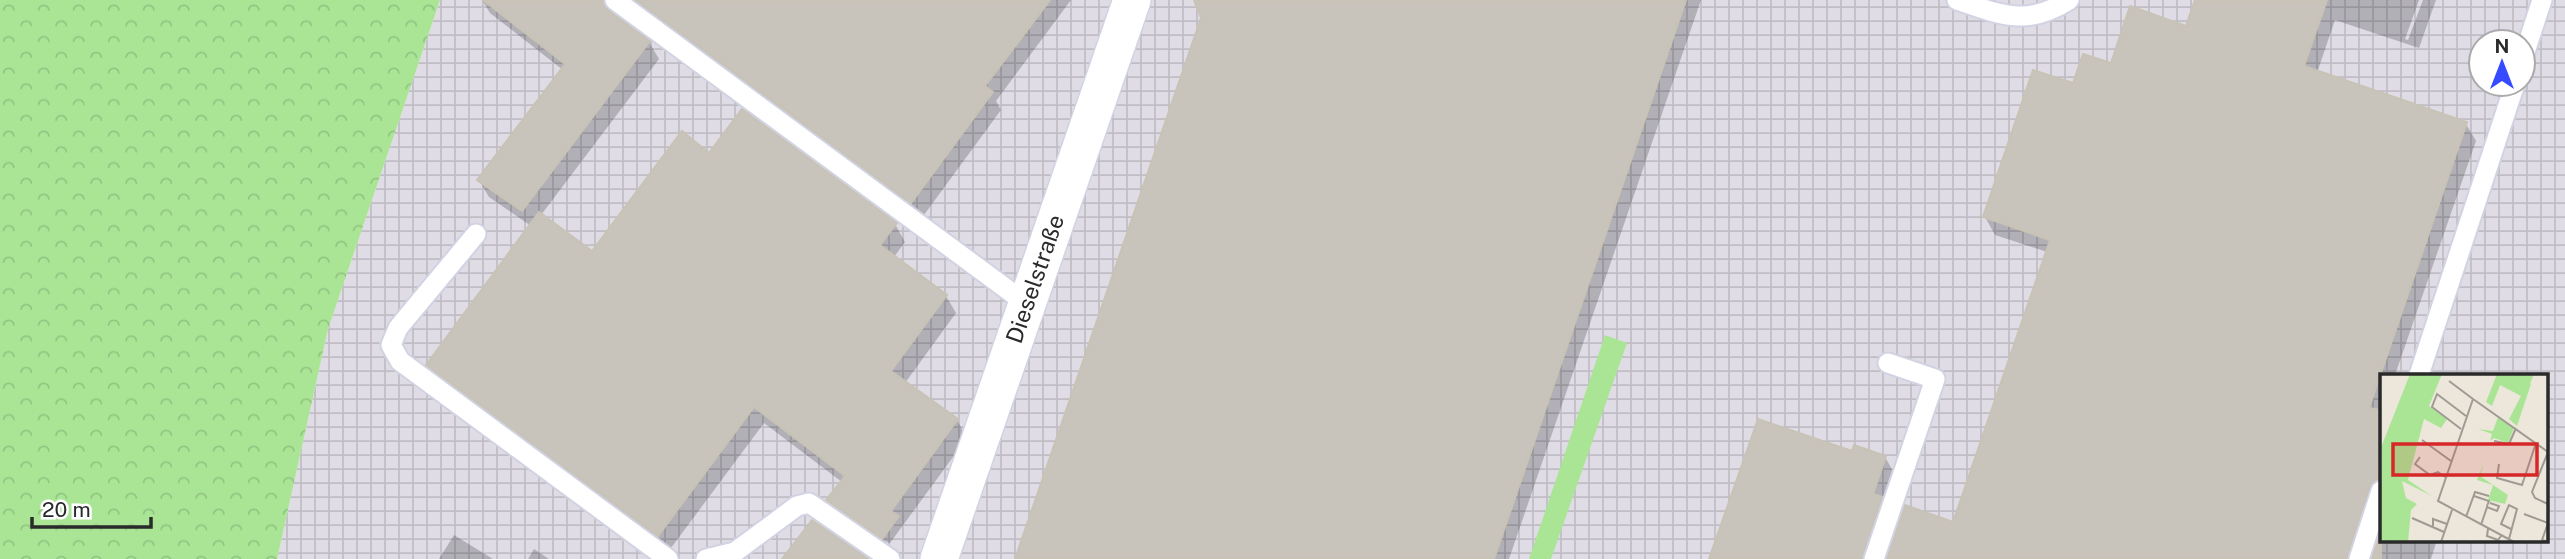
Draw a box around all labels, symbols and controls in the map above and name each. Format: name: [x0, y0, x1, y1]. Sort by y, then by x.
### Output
north arrow: [2467, 28, 2537, 98]
text: N: [2495, 35, 2509, 57]
street label: Dieselstraße: [1000, 211, 1069, 347]
inset map: [2380, 374, 2548, 542]
scale bar: [32, 486, 150, 530]
text: 20 m: [42, 497, 91, 522]

